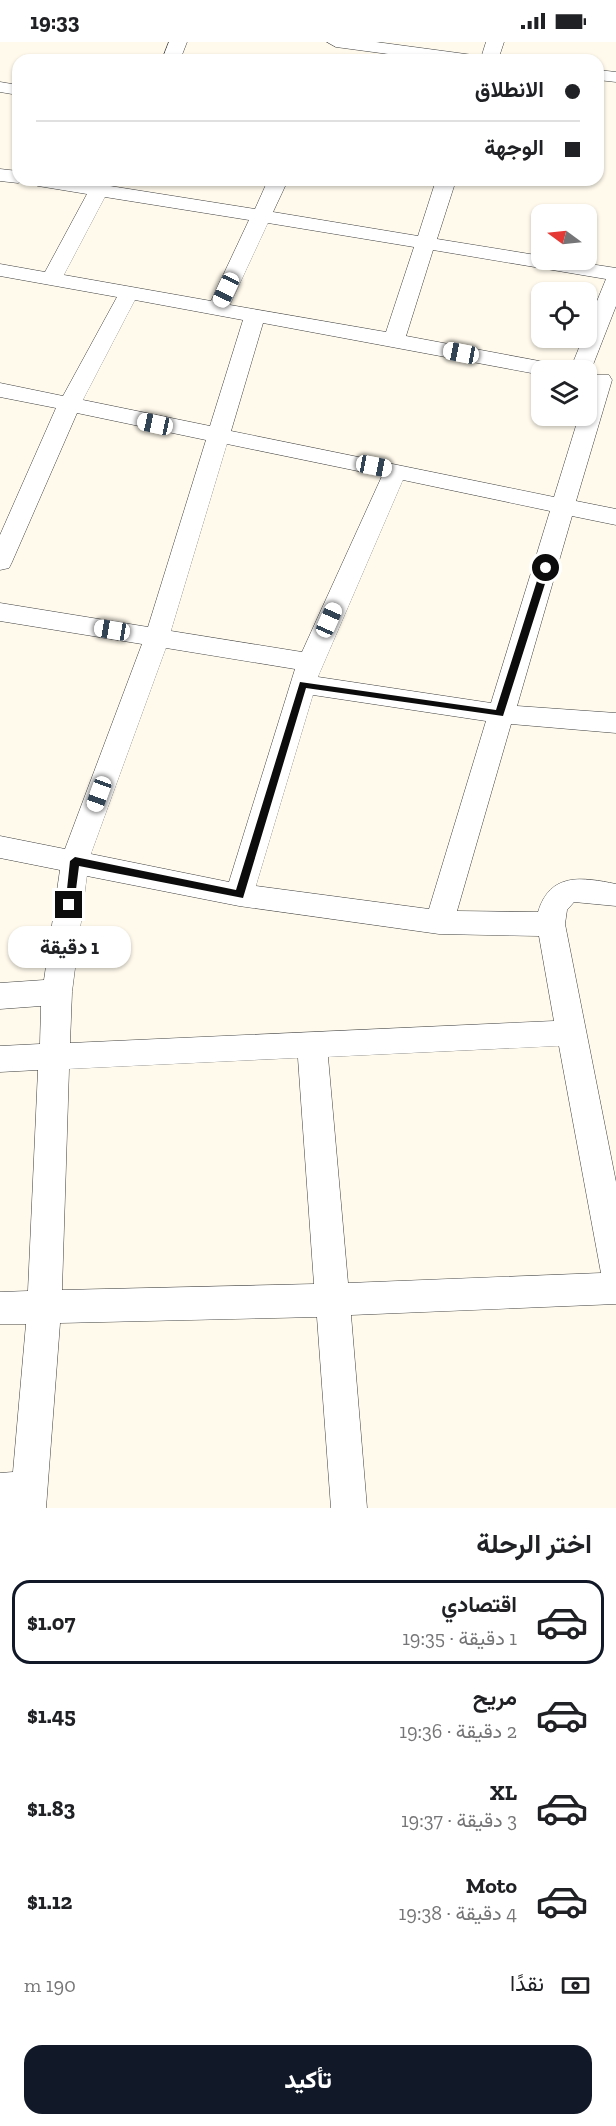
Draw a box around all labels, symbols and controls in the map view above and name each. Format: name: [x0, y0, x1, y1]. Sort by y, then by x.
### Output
text: 19:33: [30, 8, 80, 35]
text: الانطلاق: [475, 76, 544, 103]
text: الوجهة: [484, 134, 544, 161]
north arrow: [531, 204, 597, 270]
map controls: [531, 204, 597, 426]
car: [210, 270, 242, 310]
button: locate: [531, 282, 597, 348]
car: [442, 341, 480, 365]
button: layers: [531, 360, 597, 426]
car: [136, 411, 174, 437]
car: [355, 454, 393, 478]
route start: [532, 554, 559, 581]
car: [313, 600, 345, 640]
car: [93, 618, 131, 642]
car: [84, 774, 114, 814]
route end: [55, 891, 82, 918]
callout: 1 دقيقة: [8, 926, 130, 968]
text: 1 دقيقة: [40, 935, 99, 959]
text: اختر الرحلة: [476, 1528, 592, 1560]
text: اقتصادي: [441, 1591, 517, 1618]
icon: car: [535, 1595, 589, 1649]
text: $1.07: [27, 1609, 75, 1636]
text: 1 دقيقة · 19:35: [402, 1626, 517, 1650]
text: مريح: [473, 1684, 517, 1711]
icon: car: [535, 1688, 589, 1742]
text: $1.45: [27, 1702, 76, 1729]
text: 2 دقيقة · 19:36: [399, 1719, 517, 1743]
text: XL: [490, 1779, 517, 1806]
icon: car: [535, 1781, 589, 1835]
text: $1.83: [27, 1795, 75, 1822]
text: 3 دقيقة · 19:37: [401, 1808, 517, 1832]
text: Moto: [466, 1872, 517, 1899]
icon: car: [535, 1874, 589, 1928]
text: $1.12: [27, 1888, 72, 1915]
text: 4 دقيقة · 19:38: [399, 1901, 517, 1925]
icon: cash: [559, 1969, 592, 2002]
text: نقدًا: [510, 1970, 544, 1997]
text: 190 m: [24, 1973, 76, 1997]
button: تأكيد: [24, 2045, 592, 2114]

